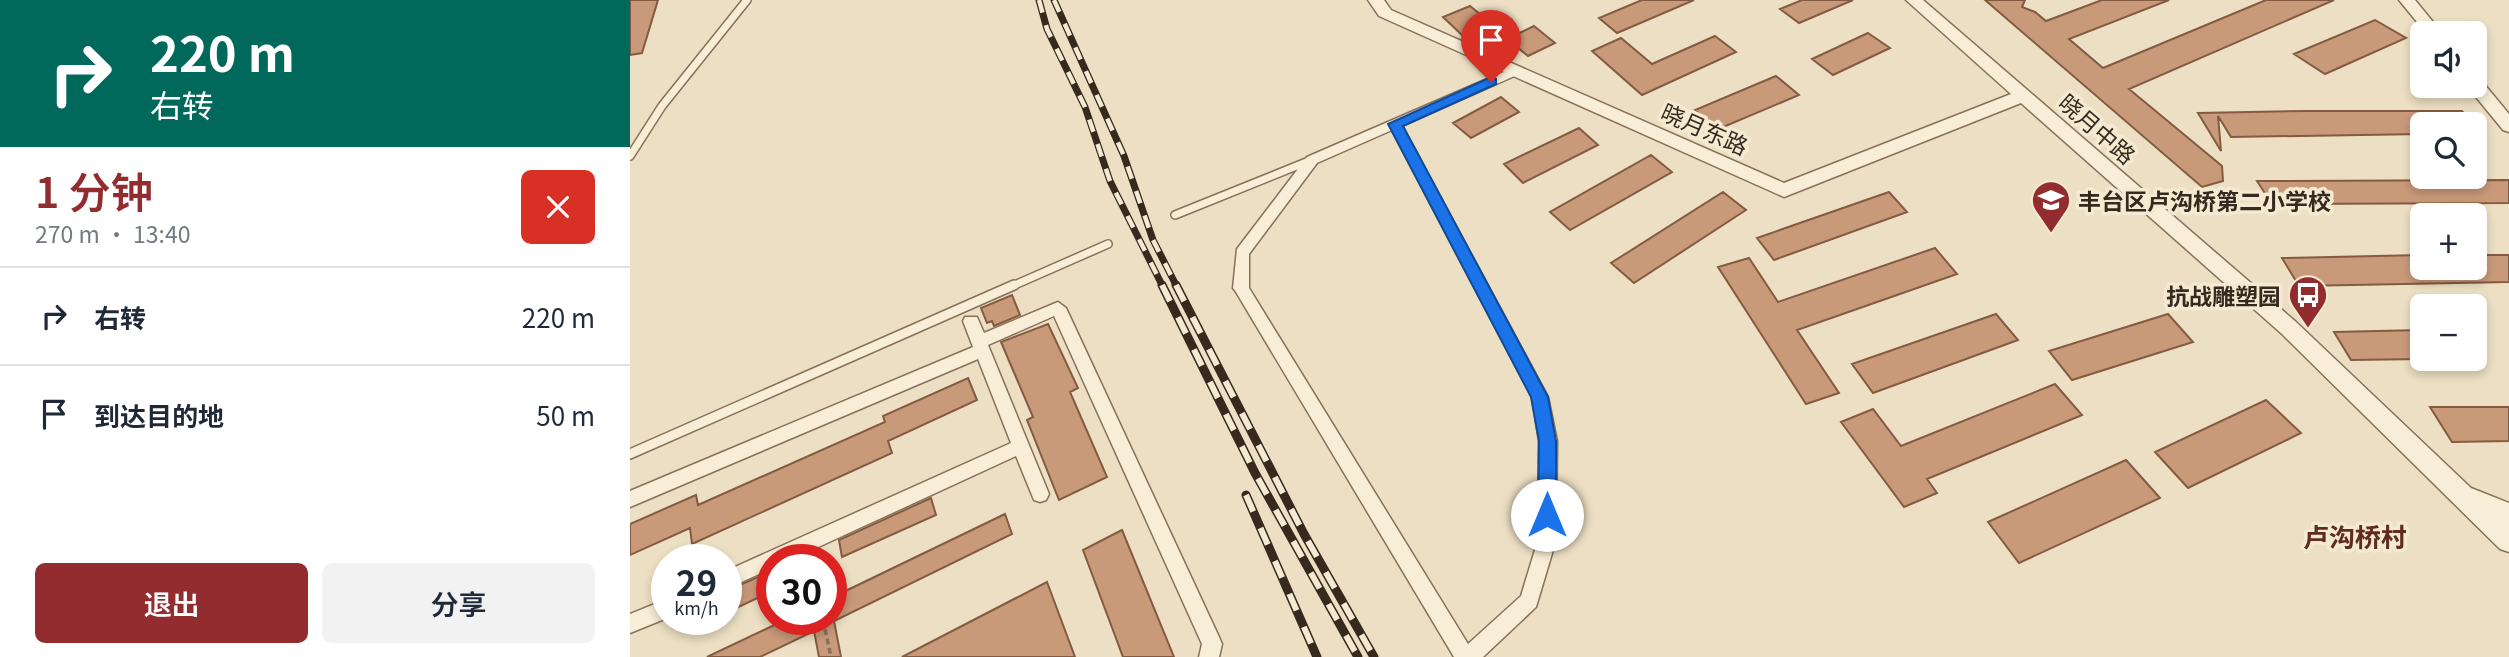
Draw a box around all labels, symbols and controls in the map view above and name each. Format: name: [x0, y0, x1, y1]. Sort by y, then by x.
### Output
pin: [1461, 10, 1521, 82]
text: 220 m: [150, 15, 295, 86]
icon: arrive: [1472, 21, 1510, 59]
map controls: [2410, 21, 2487, 371]
button: sound: [2410, 21, 2487, 98]
icon: right: [35, 28, 126, 119]
text: 右转: [150, 81, 214, 127]
street label: 晓月中路: [2052, 85, 2144, 171]
street label: 晓月东路: [1656, 94, 1754, 162]
button: search: [2410, 112, 2487, 189]
text: 1 分钟: [35, 159, 153, 220]
button: close: [521, 170, 595, 244]
school or university icon: 丰台区卢沟桥第二小学校: [2030, 179, 2072, 234]
place label: 丰台区卢沟桥第二小学校: [2078, 183, 2331, 217]
button: +: [2410, 203, 2487, 280]
text: 270 m · 13:40: [35, 216, 191, 250]
bus stop icon: 抗战雕塑园: [2287, 274, 2329, 329]
place label: 抗战雕塑园: [2166, 278, 2281, 312]
button: −: [2410, 294, 2487, 371]
icon: right: [35, 297, 73, 335]
text: 右转: [94, 298, 146, 335]
text: 220 m: [522, 298, 595, 335]
icon: arrive: [35, 395, 73, 433]
text: 到达目的地: [94, 396, 224, 433]
text: 50 m: [536, 396, 595, 433]
position arrow: [1510, 478, 1584, 552]
district label: 卢沟桥村: [2303, 517, 2407, 554]
speed limit sign: 30: [756, 544, 847, 635]
text: 29: [676, 555, 717, 606]
button: 退出: [35, 563, 308, 643]
button: 分享: [322, 563, 595, 643]
text: km/h: [674, 594, 719, 620]

